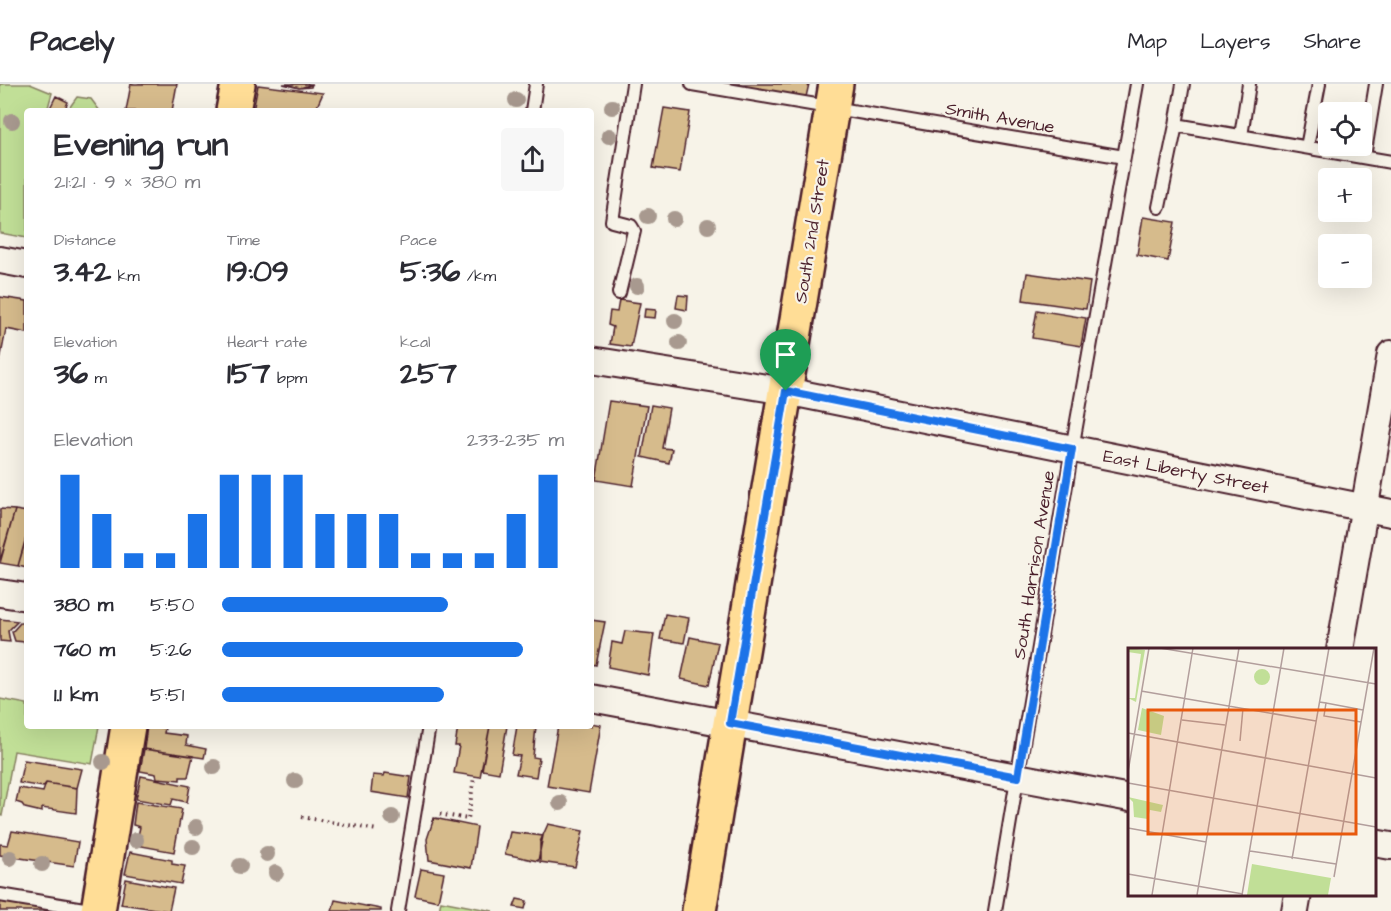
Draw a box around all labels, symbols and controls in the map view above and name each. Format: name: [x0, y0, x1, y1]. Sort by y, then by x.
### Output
text: Pacely: [30, 22, 115, 61]
text: Map: [1127, 27, 1167, 56]
text: Layers: [1200, 27, 1270, 56]
text: Share: [1303, 27, 1361, 56]
street label: Smith Avenue: [944, 96, 1057, 140]
map controls: [1318, 102, 1372, 288]
button: locate: [1318, 102, 1372, 156]
text: Evening run: [54, 122, 228, 168]
button: share: [501, 128, 564, 191]
street label: South 2nd Street: [788, 156, 836, 305]
text: 21:21 · 9 × 380 m: [54, 168, 200, 196]
button: +: [1318, 168, 1372, 222]
text: Distance: [54, 229, 116, 251]
text: Time: [227, 229, 261, 251]
text: Pace: [400, 229, 437, 251]
button: −: [1318, 234, 1372, 288]
text: 3.42: [54, 251, 111, 293]
text: 19:09: [227, 251, 289, 293]
text: 5:36: [400, 251, 460, 293]
text: km: [111, 265, 140, 287]
text: /km: [460, 265, 496, 287]
pin: [760, 329, 811, 391]
text: Elevation: [54, 331, 117, 353]
text: Heart rate: [227, 331, 307, 353]
text: kcal: [400, 331, 431, 353]
icon: arrive: [769, 338, 802, 371]
text: 36: [54, 353, 88, 395]
text: 157: [227, 353, 271, 395]
text: 257: [400, 353, 457, 395]
text: m: [88, 367, 107, 389]
text: bpm: [271, 367, 307, 389]
text: Elevation: [54, 426, 133, 454]
text: 233–235 m: [467, 426, 564, 454]
street label: East Liberty Street: [1101, 444, 1272, 501]
street label: South Harrison Avenue: [1007, 469, 1061, 661]
text: 380 m: [54, 591, 113, 619]
text: 5:50: [150, 591, 194, 619]
text: 760 m: [54, 636, 115, 664]
text: 5:26: [150, 636, 191, 664]
inset map: [1128, 648, 1376, 896]
text: 1.1 km: [54, 681, 98, 709]
text: 5:51: [150, 681, 184, 709]

